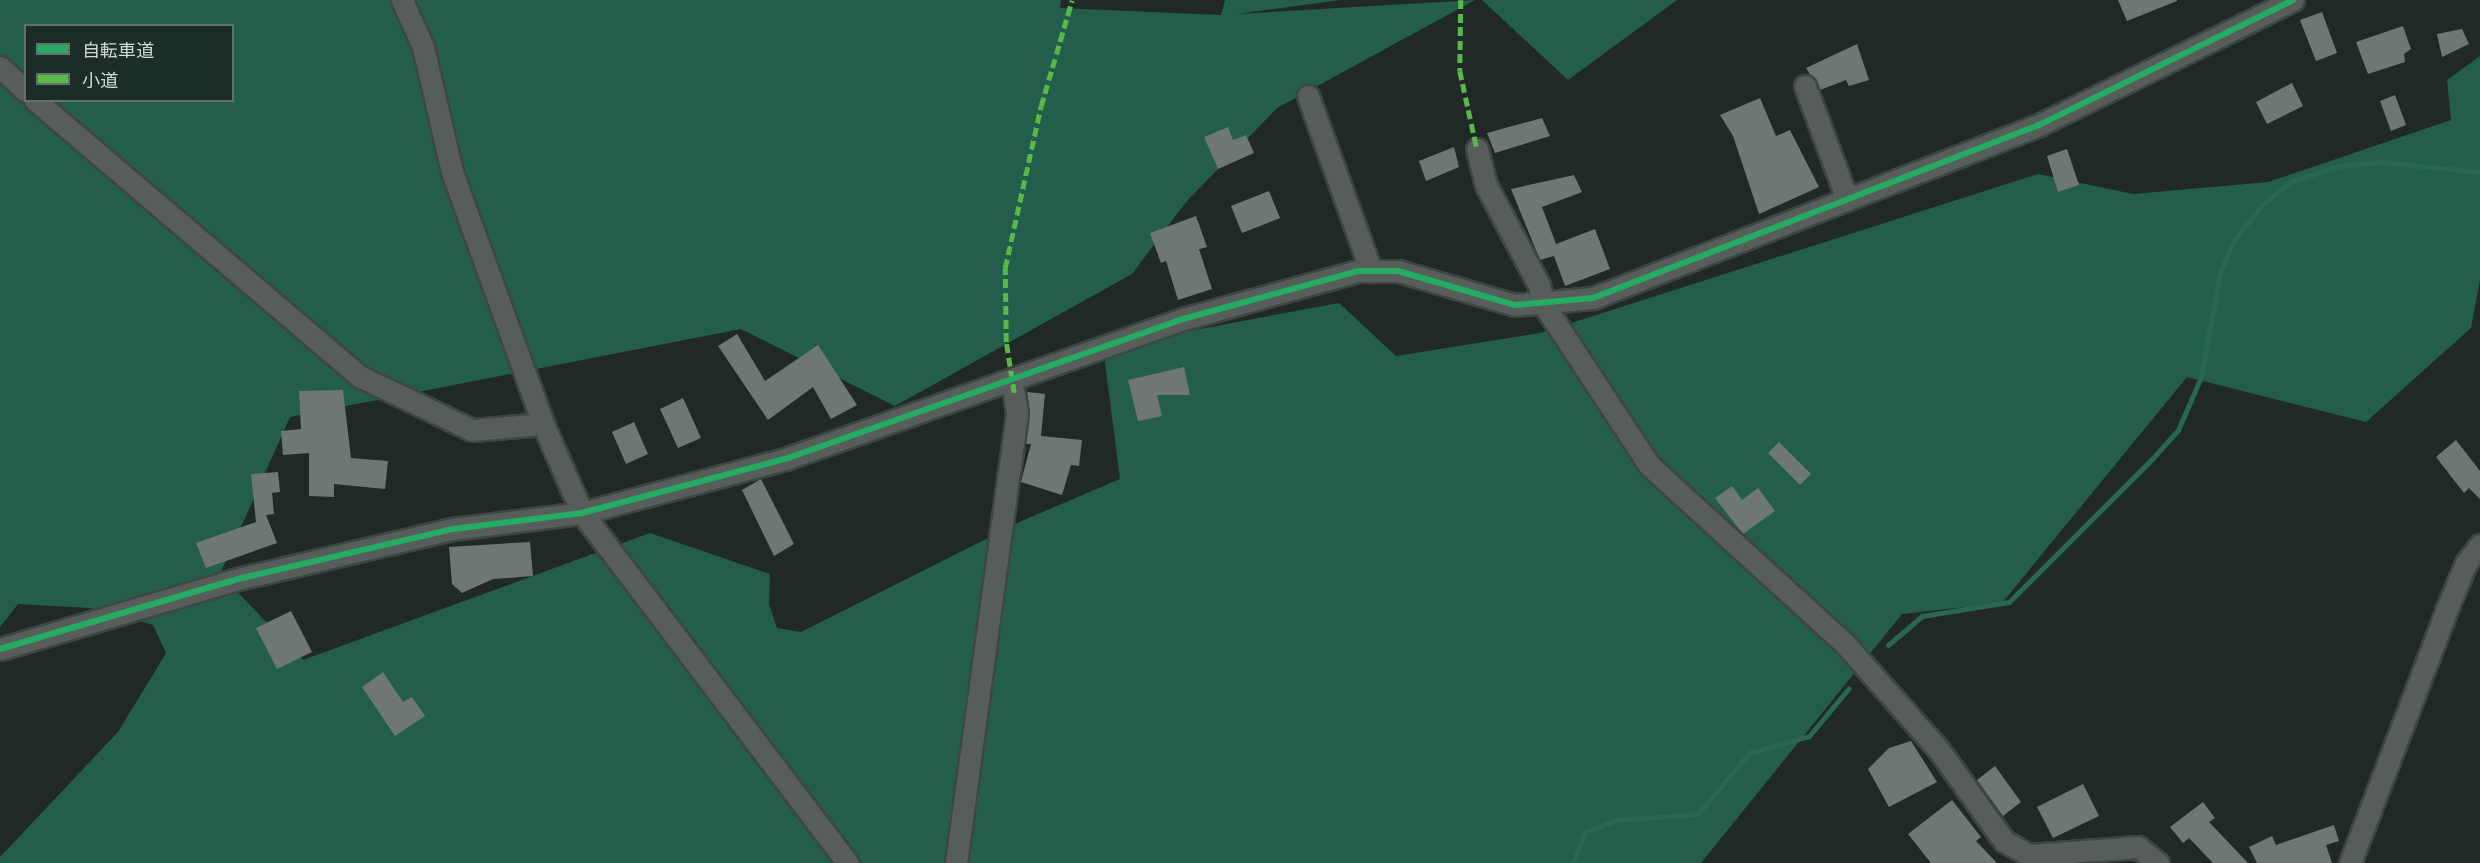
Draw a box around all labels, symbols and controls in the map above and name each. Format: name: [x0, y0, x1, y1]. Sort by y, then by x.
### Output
legend: [24, 24, 234, 102]
text: 自転車道: [82, 39, 154, 62]
text: 小道: [82, 69, 118, 92]

